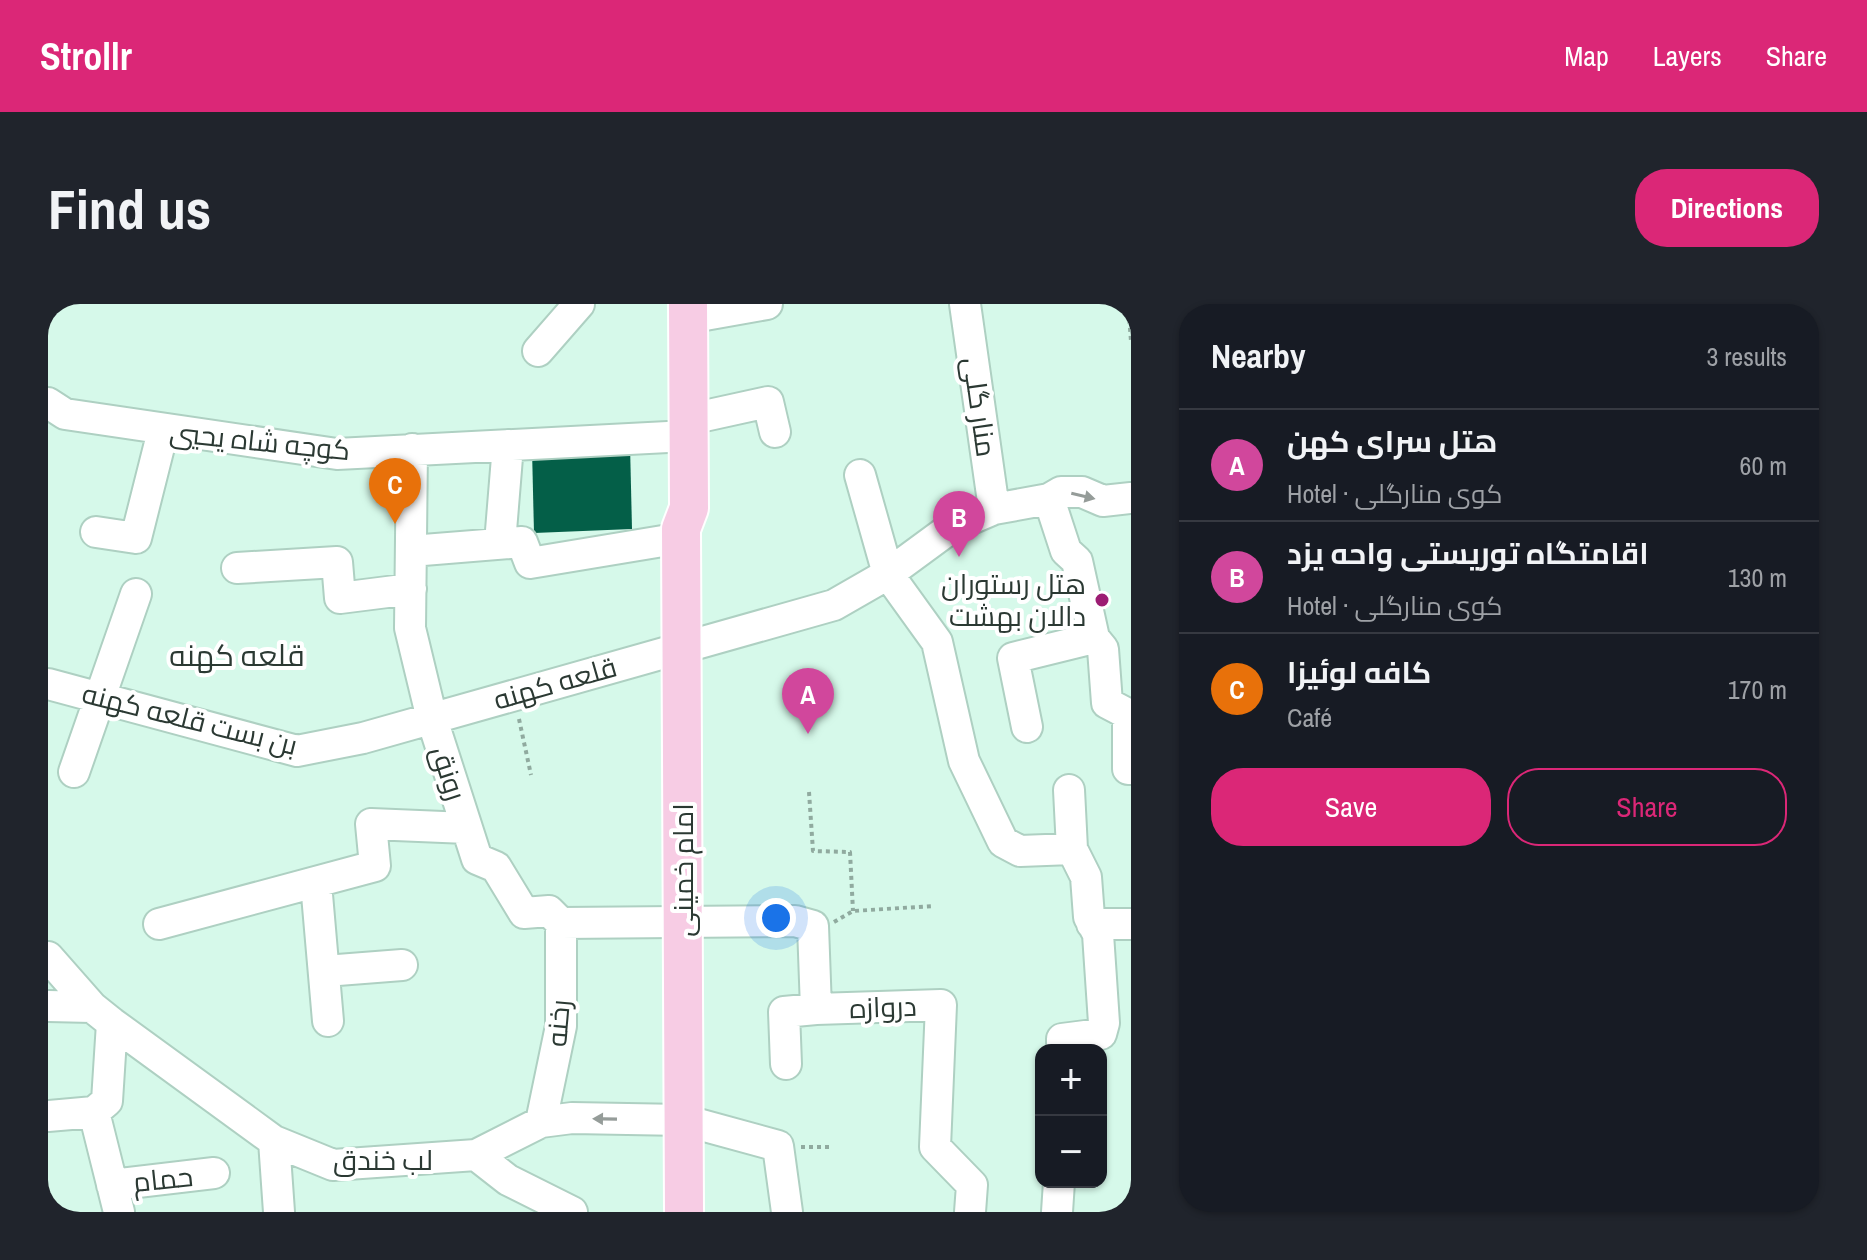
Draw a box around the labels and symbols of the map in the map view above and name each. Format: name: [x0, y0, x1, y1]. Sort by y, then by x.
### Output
street label: منار گلی: [954, 355, 1006, 459]
street label: کوچه شاه يحيي: [168, 413, 352, 469]
pin: C: [369, 458, 421, 524]
one-way arrow: [1071, 490, 1096, 502]
pin: B: [933, 491, 985, 557]
place label: هتل رستوران دالان بهشت: [941, 565, 1086, 635]
marker: هتل رستوران دالان بهشت: [1093, 591, 1111, 609]
district label: قلعه کهنه: [169, 635, 305, 675]
street label: قلعه کهنه: [489, 647, 621, 719]
pin: A: [782, 668, 834, 734]
street label: بن بست قلعه کهنه: [78, 674, 302, 764]
street label: رونق: [422, 741, 476, 805]
street label: امام خمینی: [664, 803, 703, 937]
your location: [756, 898, 796, 938]
street label: دروازه: [849, 987, 917, 1027]
street label: رخنه: [537, 998, 579, 1048]
one-way arrow: [592, 1113, 617, 1125]
street label: لب خندق: [333, 1141, 433, 1179]
street label: حمام: [131, 1157, 195, 1202]

